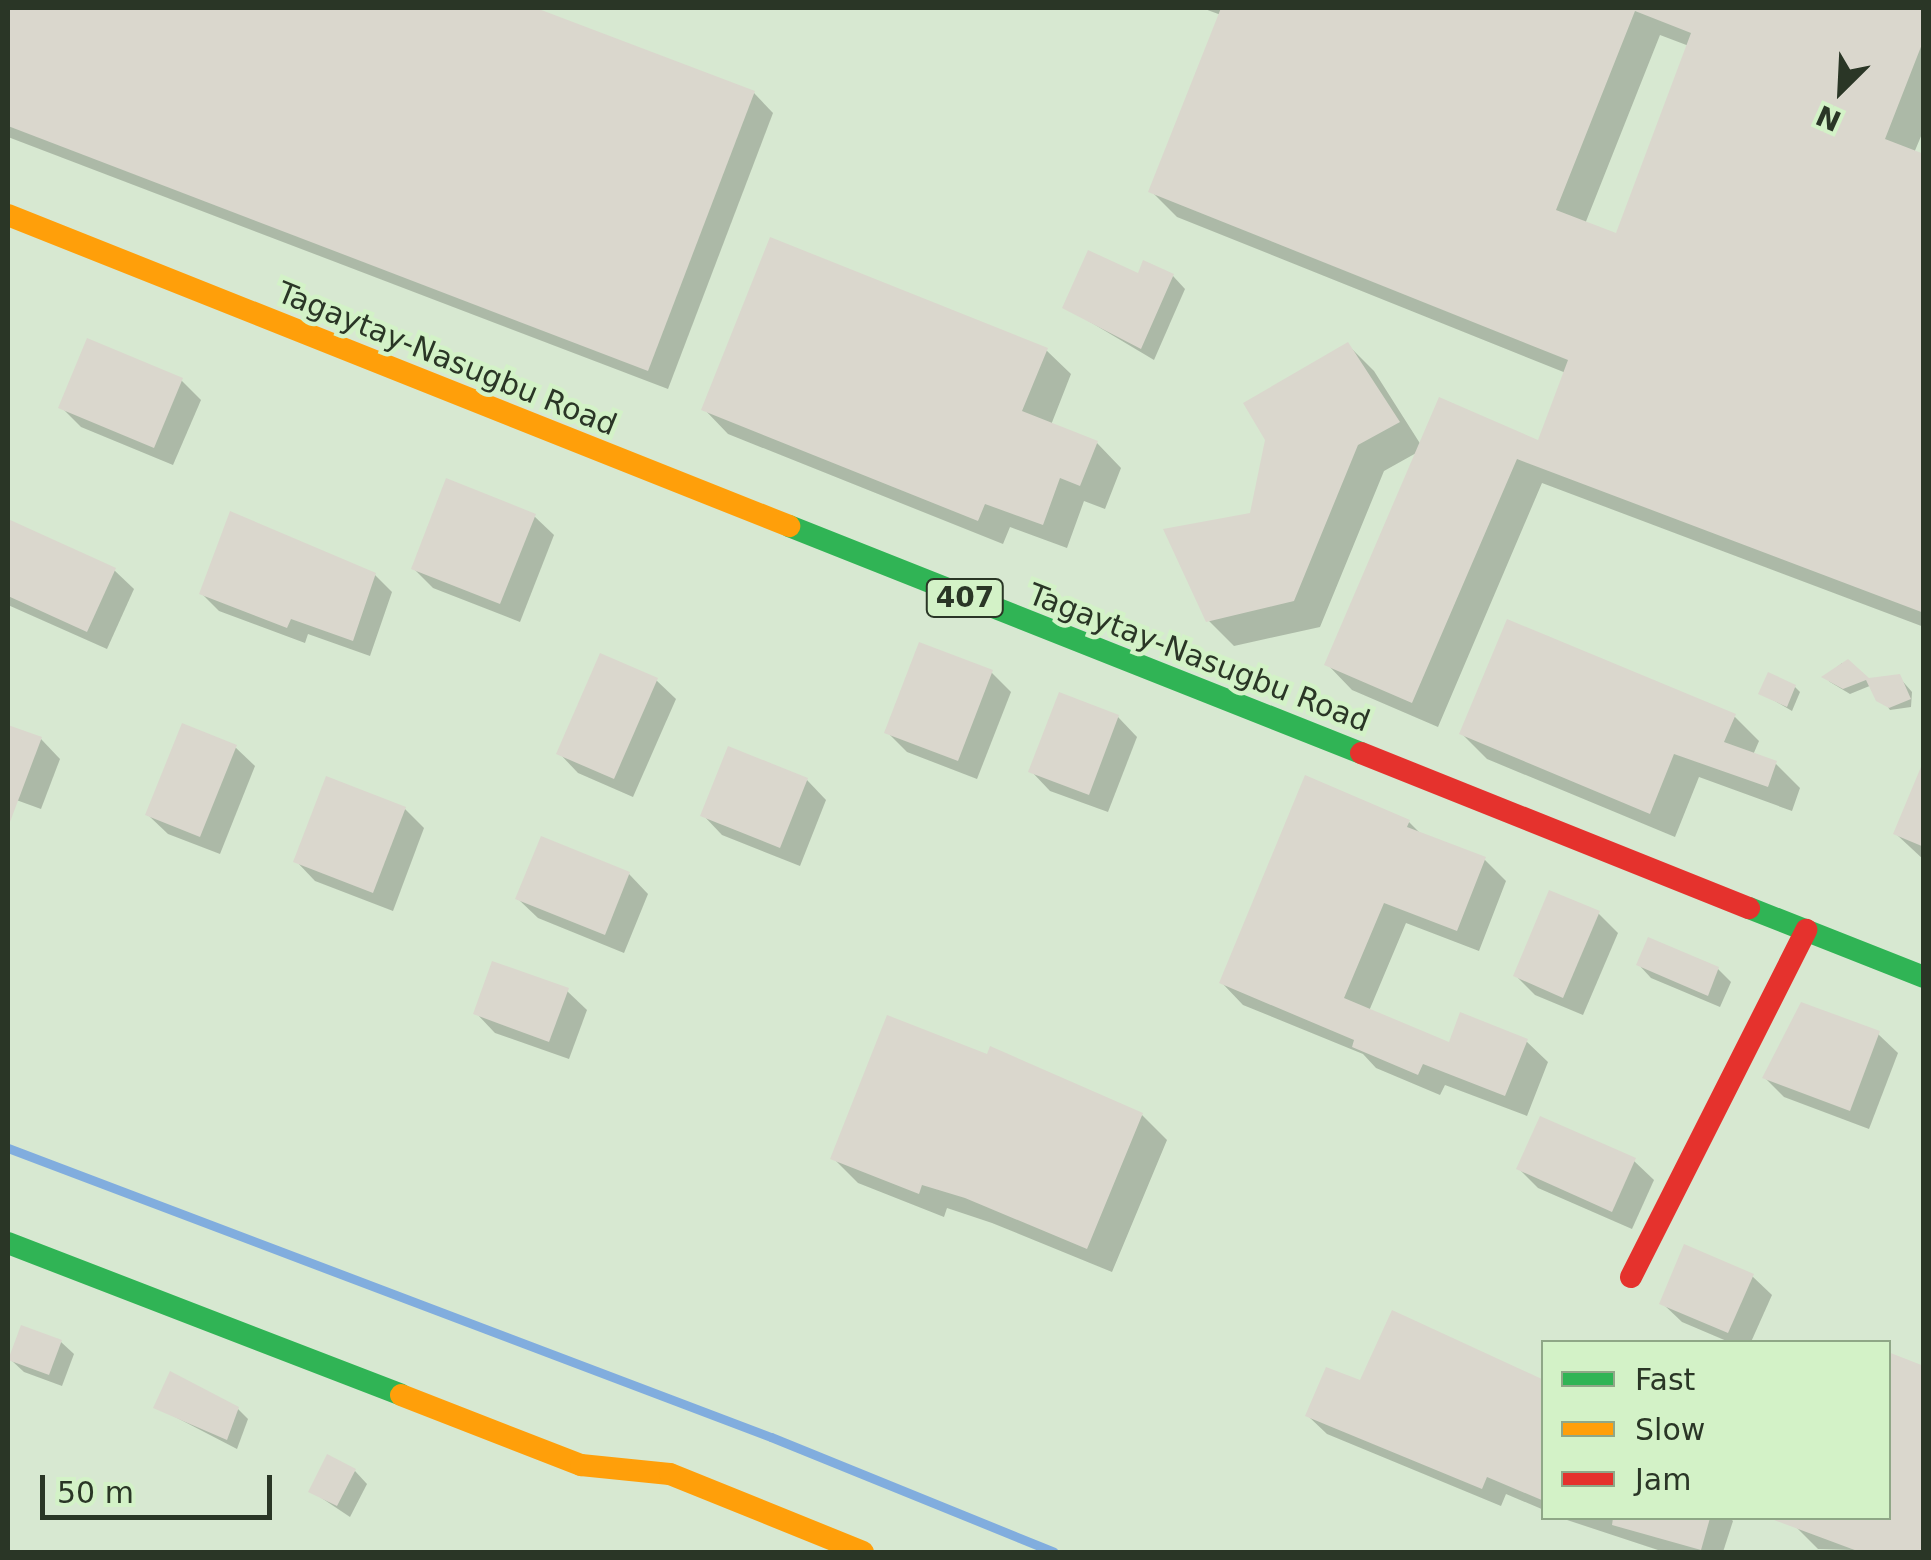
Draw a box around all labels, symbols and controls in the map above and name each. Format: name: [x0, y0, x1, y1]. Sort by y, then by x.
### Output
north arrow: [1791, 40, 1891, 140]
text: N: [1811, 98, 1846, 138]
street label: Tagaytay-Nasugbu Road: [272, 274, 622, 444]
road number: 407: [925, 575, 1005, 621]
street label: Tagaytay-Nasugbu Road: [1023, 576, 1375, 740]
legend: [1541, 1340, 1891, 1520]
text: Fast: [1635, 1362, 1695, 1397]
text: Slow: [1635, 1412, 1705, 1447]
scale bar: [45, 1455, 278, 1517]
text: Jam: [1635, 1462, 1691, 1497]
text: 50 m: [57, 1475, 134, 1510]

